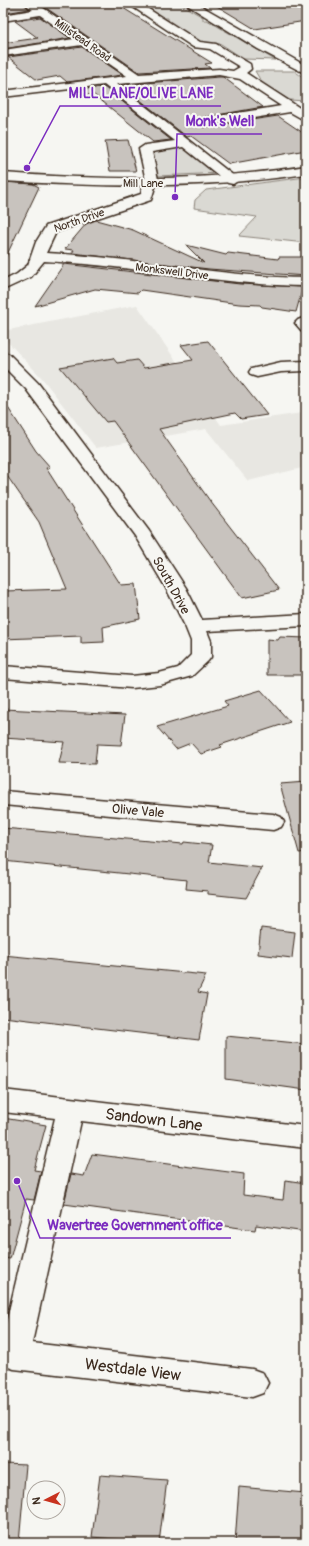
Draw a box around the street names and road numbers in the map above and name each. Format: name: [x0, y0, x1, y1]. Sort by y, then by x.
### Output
street label: Millstead Road: [52, 16, 113, 65]
street label: Mill Lane: [123, 177, 164, 190]
street label: North Drive: [52, 206, 107, 235]
street label: Monkswell Drive: [135, 261, 210, 282]
street label: South Drive: [149, 554, 194, 617]
street label: Olive Vale: [111, 801, 165, 821]
street label: Sandown Lane: [104, 1104, 204, 1136]
street label: Westdale View: [84, 1354, 182, 1386]

